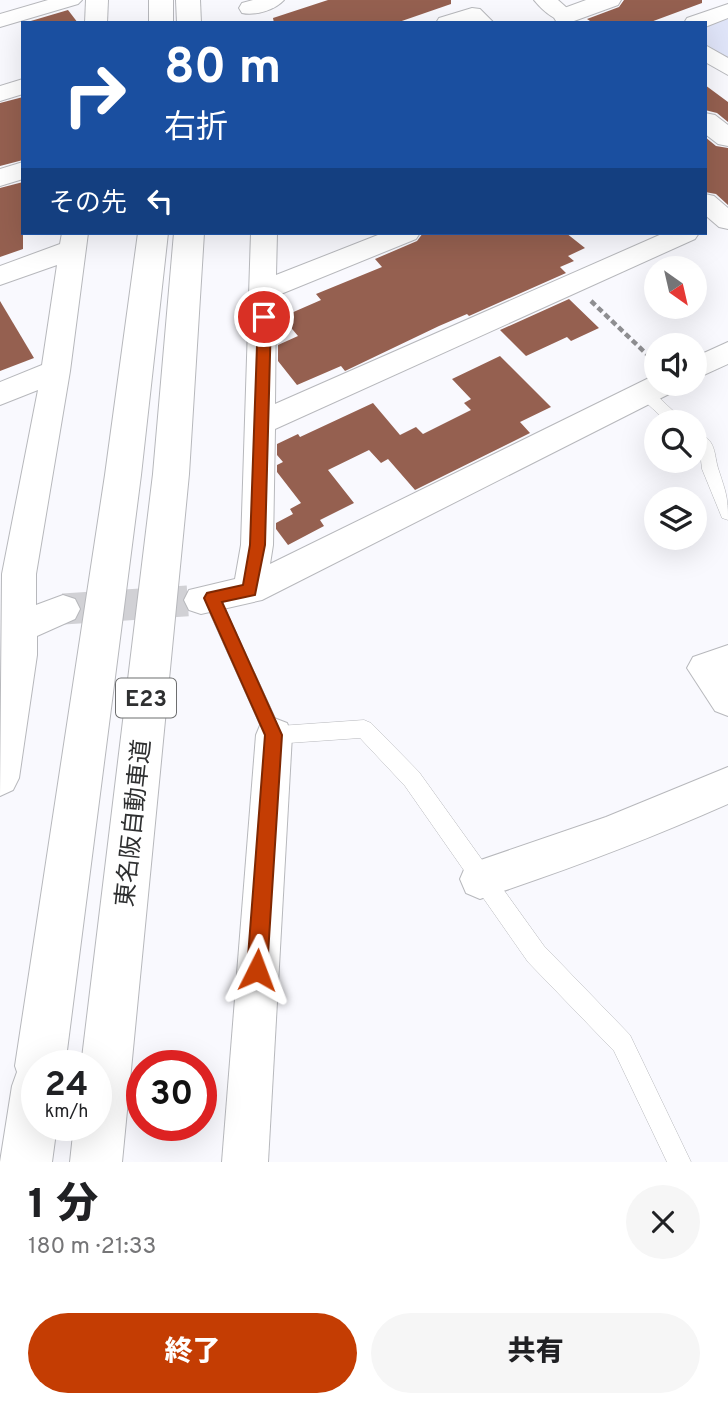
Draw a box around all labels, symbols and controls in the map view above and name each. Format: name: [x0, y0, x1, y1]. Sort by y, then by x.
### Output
text: 80 m: [164, 39, 281, 101]
icon: right: [49, 49, 140, 140]
text: 右折: [164, 109, 228, 149]
icon: left: [141, 182, 179, 220]
text: その先: [49, 188, 127, 221]
north arrow: [644, 256, 707, 318]
map controls: [644, 256, 707, 550]
pin: [234, 287, 294, 347]
icon: arrive: [245, 298, 283, 336]
button: sound: [644, 333, 707, 396]
button: search: [644, 410, 707, 473]
button: layers: [644, 487, 707, 550]
road number: E23: [116, 678, 176, 718]
street label: 東名阪自動車道: [111, 738, 159, 908]
position arrow: [220, 933, 294, 1007]
speed limit sign: 30: [126, 1050, 217, 1141]
text: 24: [45, 1064, 88, 1108]
text: km/h: [45, 1101, 88, 1124]
text: 1 分: [28, 1180, 98, 1233]
button: close: [626, 1185, 700, 1259]
text: 180 m · 21:33: [28, 1233, 156, 1262]
button: 終了: [28, 1313, 357, 1393]
button: 共有: [371, 1313, 700, 1393]

